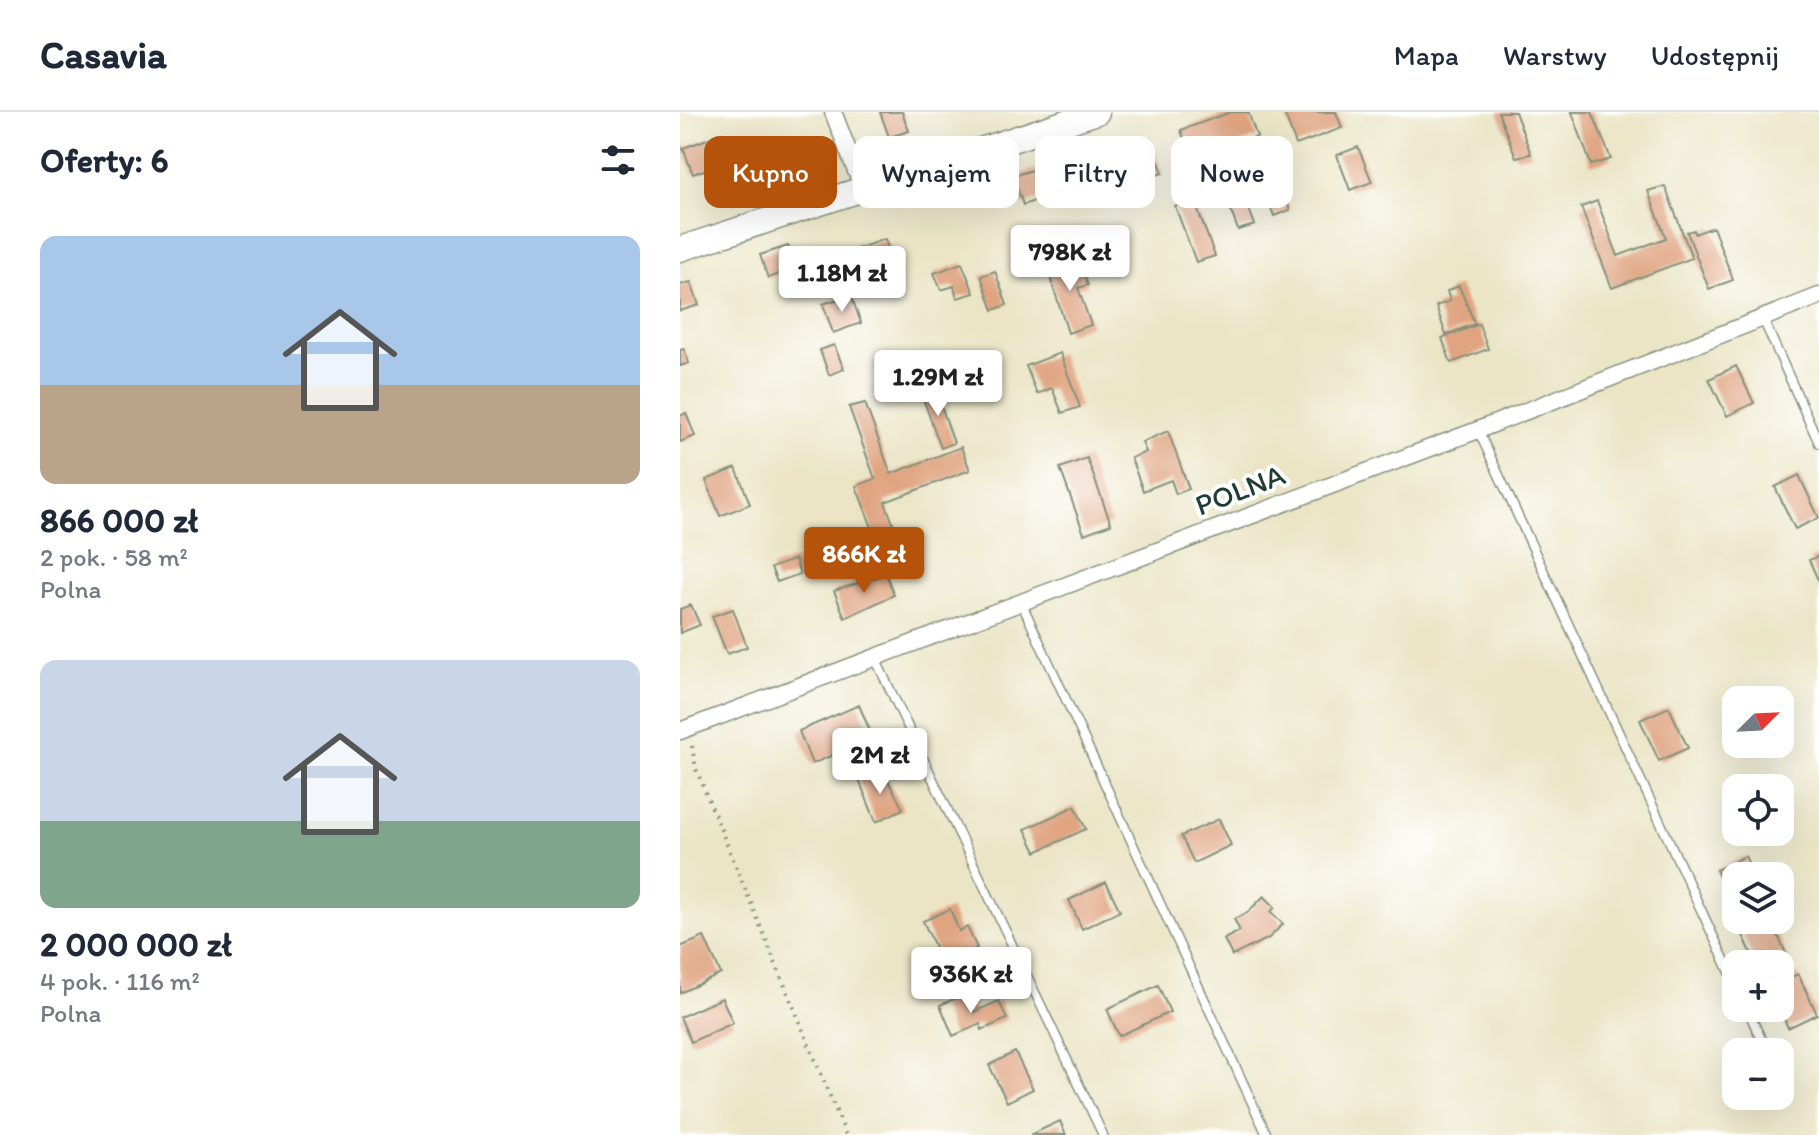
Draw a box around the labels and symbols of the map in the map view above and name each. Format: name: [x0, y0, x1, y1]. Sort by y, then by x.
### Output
pin: 798K zł: [996, 225, 1144, 293]
pin: 1.18M zł: [759, 246, 925, 314]
pin: 1.29M zł: [855, 350, 1021, 418]
street label: POLNA: [1190, 456, 1290, 524]
pin: 866K zł: [790, 527, 938, 595]
north arrow: [1722, 686, 1794, 758]
pin: 2M zł: [824, 728, 936, 796]
pin: 936K zł: [897, 947, 1045, 1015]

